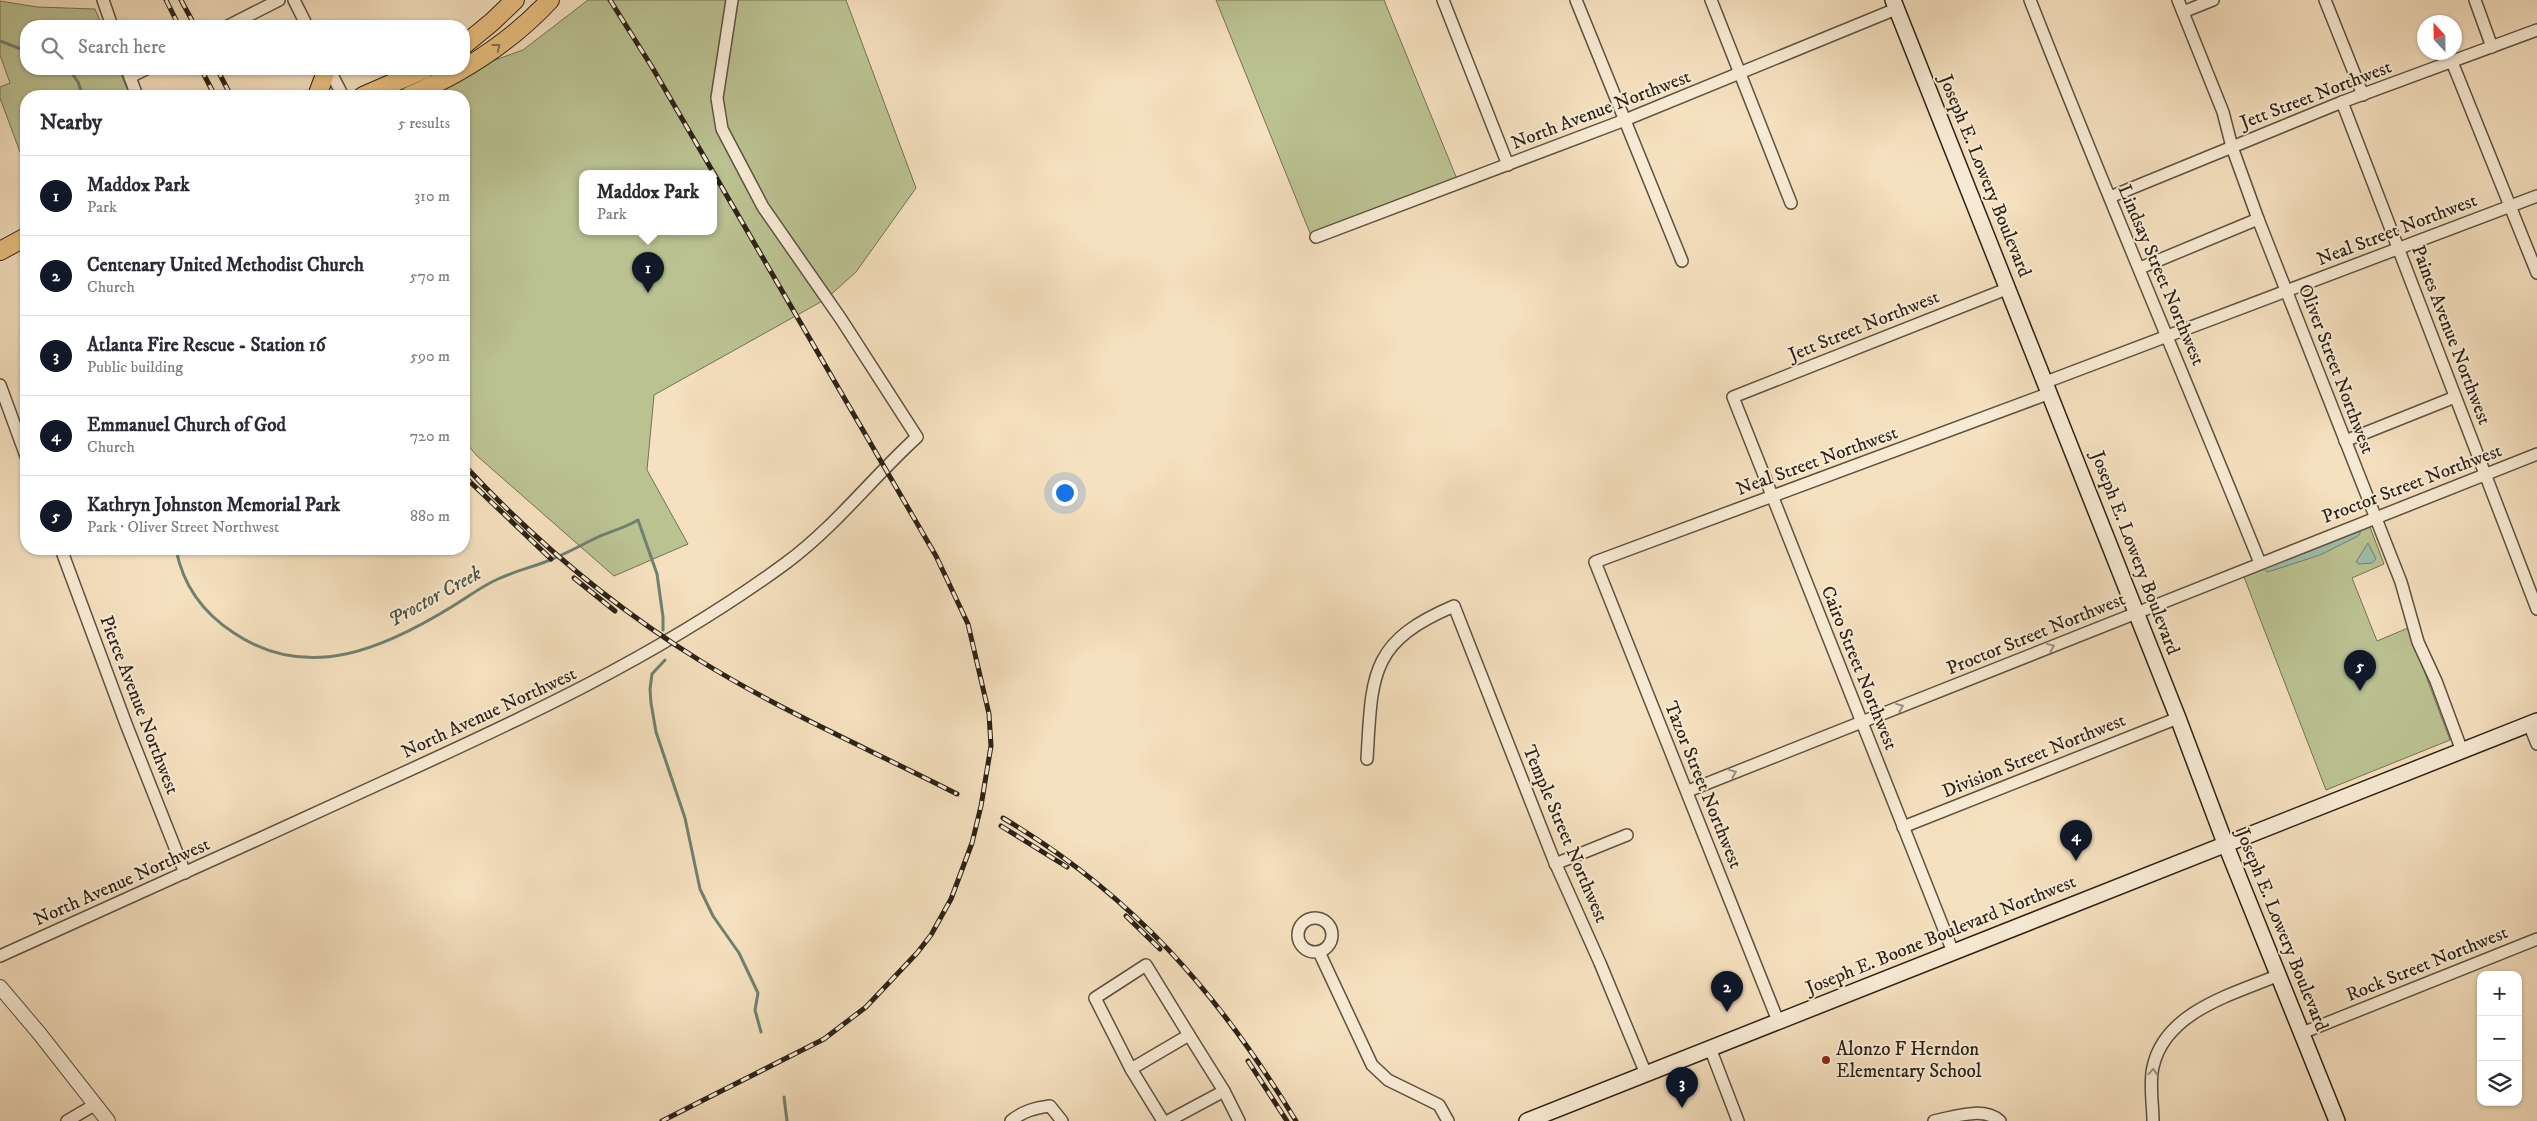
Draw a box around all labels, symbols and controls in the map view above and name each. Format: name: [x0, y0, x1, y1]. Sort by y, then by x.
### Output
north arrow: [2417, 15, 2462, 60]
search box: [20, 20, 470, 75]
icon: search: [38, 34, 66, 62]
text: Search here: [78, 36, 166, 59]
one-way arrow: [491, 45, 500, 53]
street label: Jett Street Northwest: [2235, 56, 2395, 135]
street label: North Avenue Northwest: [1508, 65, 1694, 155]
street label: Joseph E. Lowery Boulevard: [1933, 70, 2036, 281]
text: Nearby: [40, 110, 102, 136]
text: 5 results: [398, 113, 450, 133]
popup: [579, 170, 717, 235]
text: Maddox Park: [87, 174, 190, 197]
text: Maddox Park: [597, 181, 699, 204]
street label: Lindsay Street Northwest: [2112, 181, 2210, 369]
text: 1: [53, 186, 59, 206]
text: 310 m: [414, 186, 450, 206]
street label: Neal Street Northwest: [2314, 189, 2480, 271]
text: Park: [87, 197, 117, 217]
text: Park: [597, 204, 627, 224]
street label: Paines Avenue Northwest: [2406, 242, 2496, 428]
pin: 1: [632, 252, 664, 293]
text: Centenary United Methodist Church: [87, 254, 364, 277]
text: 2: [52, 266, 60, 286]
text: 570 m: [410, 266, 450, 286]
text: Church: [87, 277, 135, 297]
street label: Oliver Street Northwest: [2293, 281, 2379, 457]
street label: Jett Street Northwest: [1784, 285, 1943, 367]
text: Atlanta Fire Rescue - Station 16: [87, 334, 326, 357]
text: 3: [53, 346, 59, 366]
text: 590 m: [410, 346, 450, 366]
text: Public building: [87, 357, 183, 377]
text: Emmanuel Church of God: [87, 414, 286, 437]
street label: Neal Street Northwest: [1733, 421, 1901, 501]
text: 4: [51, 426, 61, 446]
text: 720 m: [410, 426, 450, 446]
text: Church: [87, 437, 135, 457]
street label: Proctor Street Northwest: [2319, 439, 2505, 529]
street label: Joseph E. Lowery Boulevard: [2085, 446, 2185, 658]
your location: [1052, 480, 1078, 506]
text: Kathryn Johnston Memorial Park: [87, 494, 340, 517]
text: 5: [52, 506, 60, 526]
text: 880 m: [410, 506, 450, 526]
text: Park · Oliver Street Northwest: [87, 517, 279, 537]
water label: Proctor Creek: [384, 561, 486, 633]
street label: Cairo Street Northwest: [1816, 583, 1902, 753]
street label: Proctor Street Northwest: [1943, 588, 2129, 680]
street label: Pierce Avenue Northwest: [94, 612, 184, 798]
one-way arrow: [2046, 643, 2055, 653]
pin: 5: [2344, 650, 2376, 691]
street label: North Avenue Northwest: [398, 662, 580, 764]
street label: Tazor Street Northwest: [1659, 698, 1747, 872]
one-way arrow: [1895, 703, 1904, 713]
street label: Division Street Northwest: [1939, 709, 2129, 803]
street label: Temple Street Northwest: [1517, 742, 1613, 926]
one-way arrow: [1728, 769, 1737, 780]
pin: 4: [2060, 820, 2092, 861]
street label: Joseph E. Lowery Boulevard: [2230, 824, 2333, 1035]
street label: North Avenue Northwest: [30, 833, 214, 931]
street label: Joseph E. Boone Boulevard Northwest: [1801, 870, 2079, 1001]
street label: Rock Street Northwest: [2343, 921, 2511, 1007]
pin: 2: [1711, 971, 1743, 1012]
map controls: [2477, 971, 2522, 1106]
button: +: [2477, 971, 2522, 1016]
button: −: [2477, 1016, 2522, 1061]
place label: Alonzo F Herndon Elementary School: [1836, 1038, 1982, 1083]
marker: Alonzo F Herndon Elementary School: [1820, 1054, 1832, 1066]
button: layers: [2477, 1061, 2522, 1106]
pin: 3: [1666, 1067, 1698, 1108]
one-way arrow: [2148, 1068, 2159, 1076]

